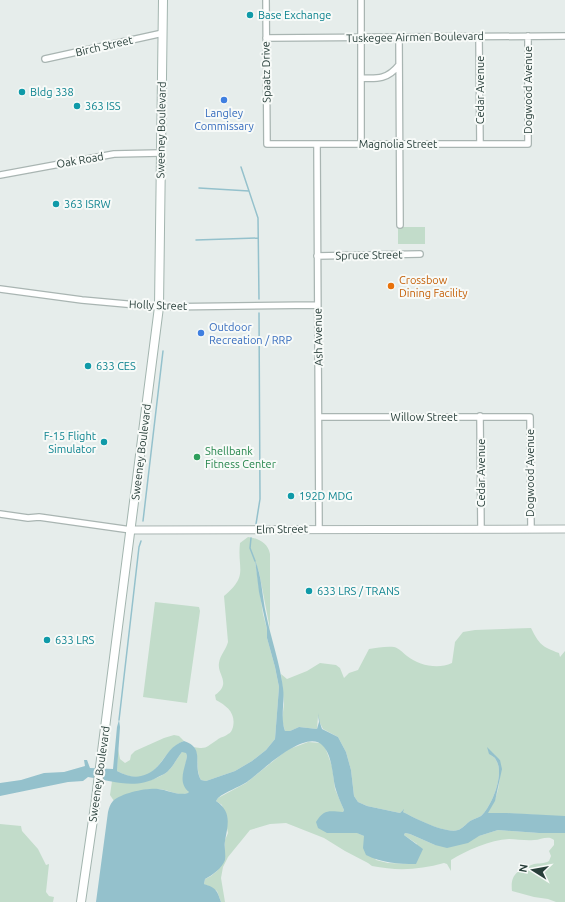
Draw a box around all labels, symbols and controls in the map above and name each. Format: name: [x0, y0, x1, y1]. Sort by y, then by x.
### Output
place label: Base Exchange: [258, 9, 331, 21]
marker: Base Exchange: [245, 10, 255, 20]
street label: Tuskegee Airmen Boulevard: [346, 30, 484, 44]
street label: Birch Street: [74, 33, 134, 58]
street label: Spaatz Drive: [259, 41, 273, 103]
street label: Dogwood Avenue: [522, 46, 534, 134]
street label: Cedar Avenue: [474, 56, 486, 124]
street label: Sweeney Boulevard: [154, 81, 168, 179]
place label: Bldg 338: [30, 86, 74, 98]
marker: Bldg 338: [17, 87, 27, 97]
marker: Langley Commissary: [219, 95, 229, 105]
place label: 363 ISS: [85, 100, 121, 112]
marker: 363 ISS: [72, 101, 82, 111]
place label: Langley Commissary: [194, 107, 255, 132]
street label: Magnolia Street: [359, 138, 438, 150]
street label: Oak Road: [56, 150, 104, 170]
place label: 363 ISRW: [64, 198, 111, 210]
marker: 363 ISRW: [51, 199, 61, 209]
street label: Spruce Street: [335, 248, 403, 262]
place label: Crossbow Dining Facility: [399, 274, 468, 299]
marker: Crossbow Dining Facility: [386, 281, 396, 291]
street label: Holly Street: [129, 298, 188, 312]
street label: Ash Avenue: [311, 308, 325, 366]
place label: Outdoor Recreation / RRP: [209, 321, 292, 346]
marker: Outdoor Recreation / RRP: [196, 328, 206, 338]
place label: 633 CES: [96, 360, 136, 372]
marker: 633 CES: [83, 361, 93, 371]
street label: Sweeney Boulevard: [129, 403, 153, 501]
street label: Willow Street: [390, 411, 458, 423]
street label: Dogwood Avenue: [524, 429, 536, 517]
place label: F-15 Flight Simulator: [44, 430, 97, 455]
marker: F-15 Flight Simulator: [99, 437, 109, 447]
street label: Cedar Avenue: [475, 439, 487, 507]
place label: Shellbank Fitness Center: [205, 445, 277, 470]
marker: Shellbank Fitness Center: [192, 452, 202, 462]
place label: 192D MDG: [299, 490, 353, 502]
marker: 192D MDG: [286, 491, 296, 501]
street label: Elm Street: [256, 523, 309, 535]
place label: 633 LRS / TRANS: [317, 585, 400, 597]
marker: 633 LRS / TRANS: [304, 586, 314, 596]
place label: 633 LRS: [55, 634, 95, 646]
marker: 633 LRS: [42, 635, 52, 645]
street label: Sweeney Boulevard: [86, 725, 112, 823]
north arrow: [513, 850, 553, 890]
text: N: [517, 863, 530, 873]

